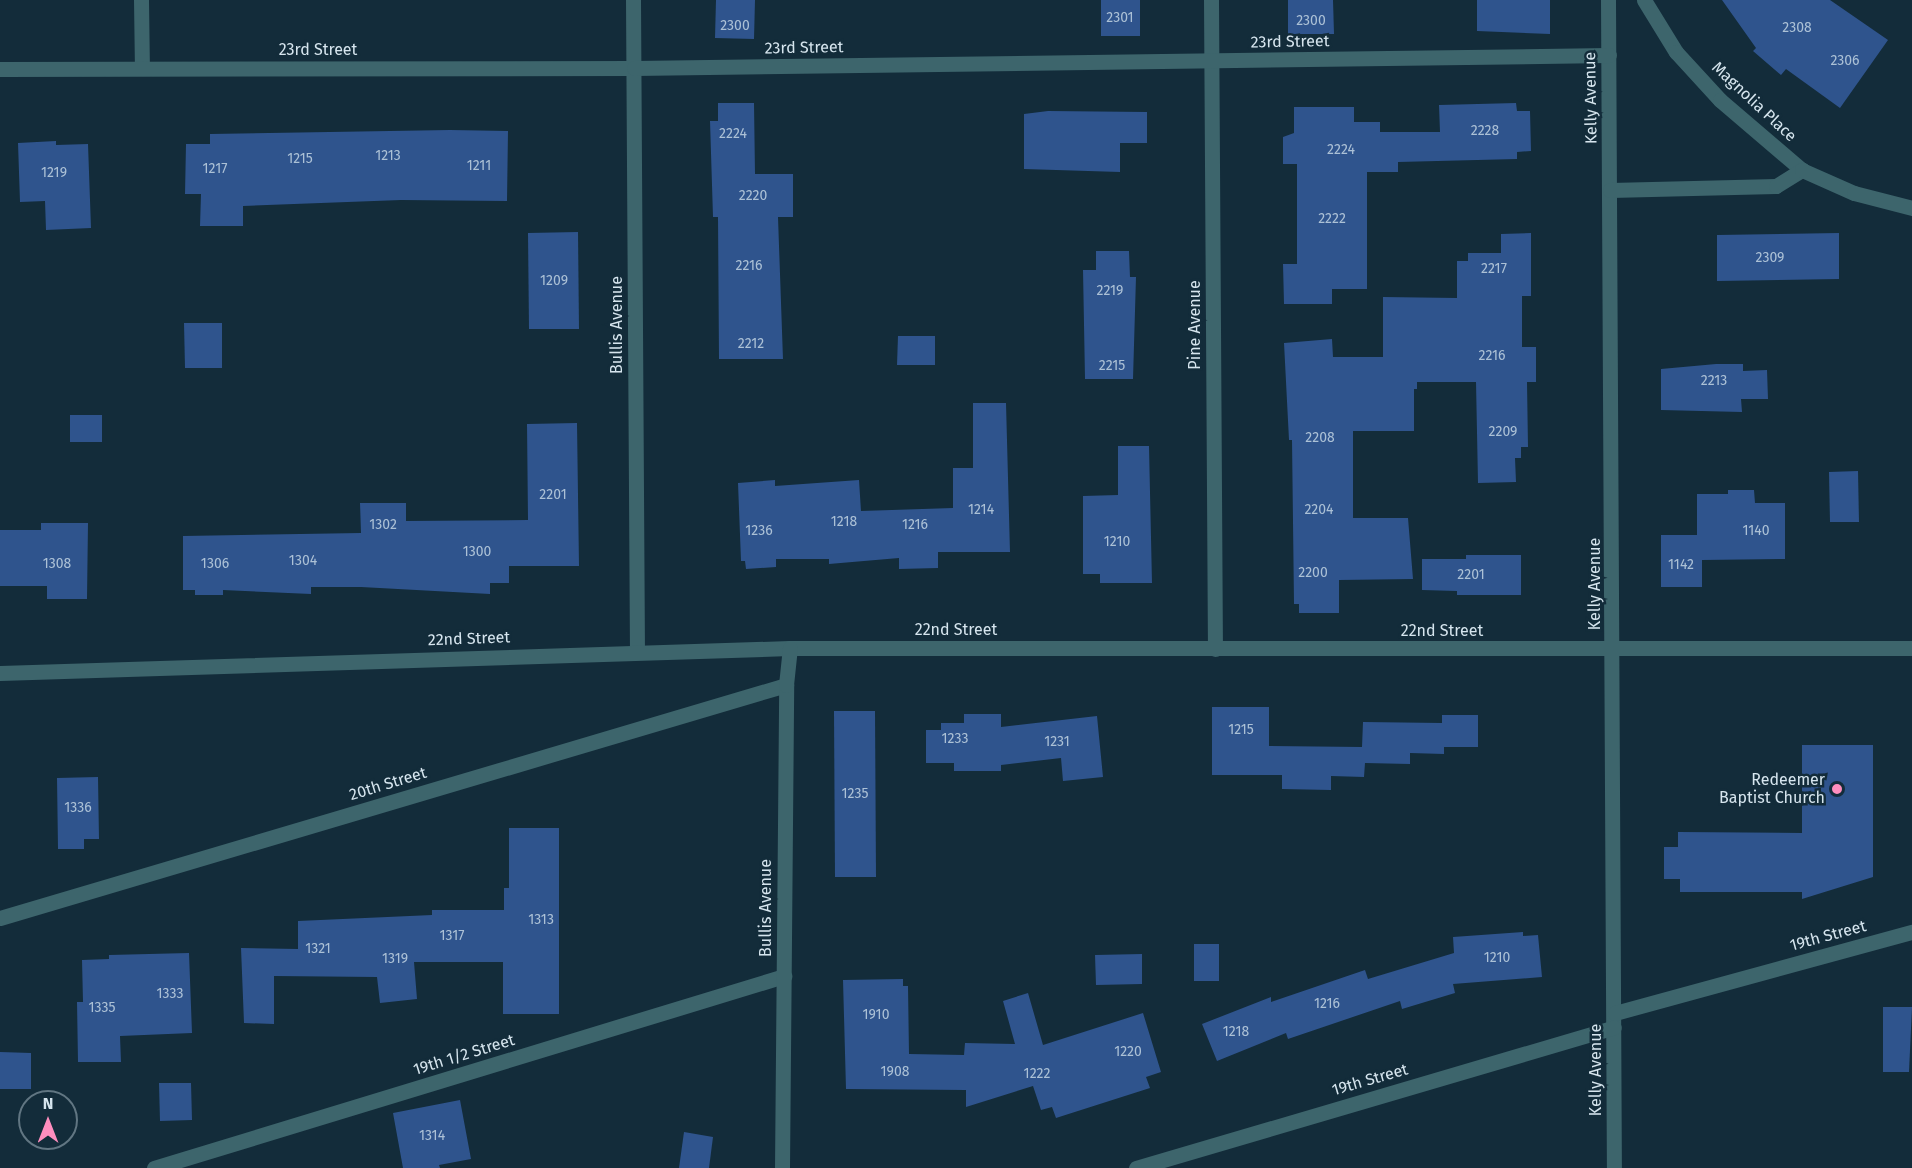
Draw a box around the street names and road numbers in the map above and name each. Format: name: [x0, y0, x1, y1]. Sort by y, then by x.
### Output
street label: 23rd Street: [1250, 32, 1330, 52]
street label: 23rd Street: [764, 38, 844, 58]
street label: 23rd Street: [279, 40, 357, 60]
street label: Kelly Avenue: [1581, 52, 1601, 144]
street label: Magnolia Place: [1708, 58, 1800, 146]
street label: Bullis Avenue: [607, 276, 627, 374]
street label: Pine Avenue: [1185, 280, 1205, 370]
street label: Kelly Avenue: [1585, 538, 1605, 630]
street label: 22nd Street: [915, 620, 997, 640]
street label: 22nd Street: [1401, 621, 1483, 641]
street label: 22nd Street: [427, 628, 511, 650]
street label: 20th Street: [347, 763, 429, 805]
street label: Bullis Avenue: [756, 859, 776, 957]
street label: 19th Street: [1788, 917, 1868, 955]
street label: Kelly Avenue: [1586, 1024, 1606, 1116]
street label: 19th 1/2 Street: [411, 1030, 517, 1080]
street label: 19th Street: [1330, 1060, 1410, 1100]

